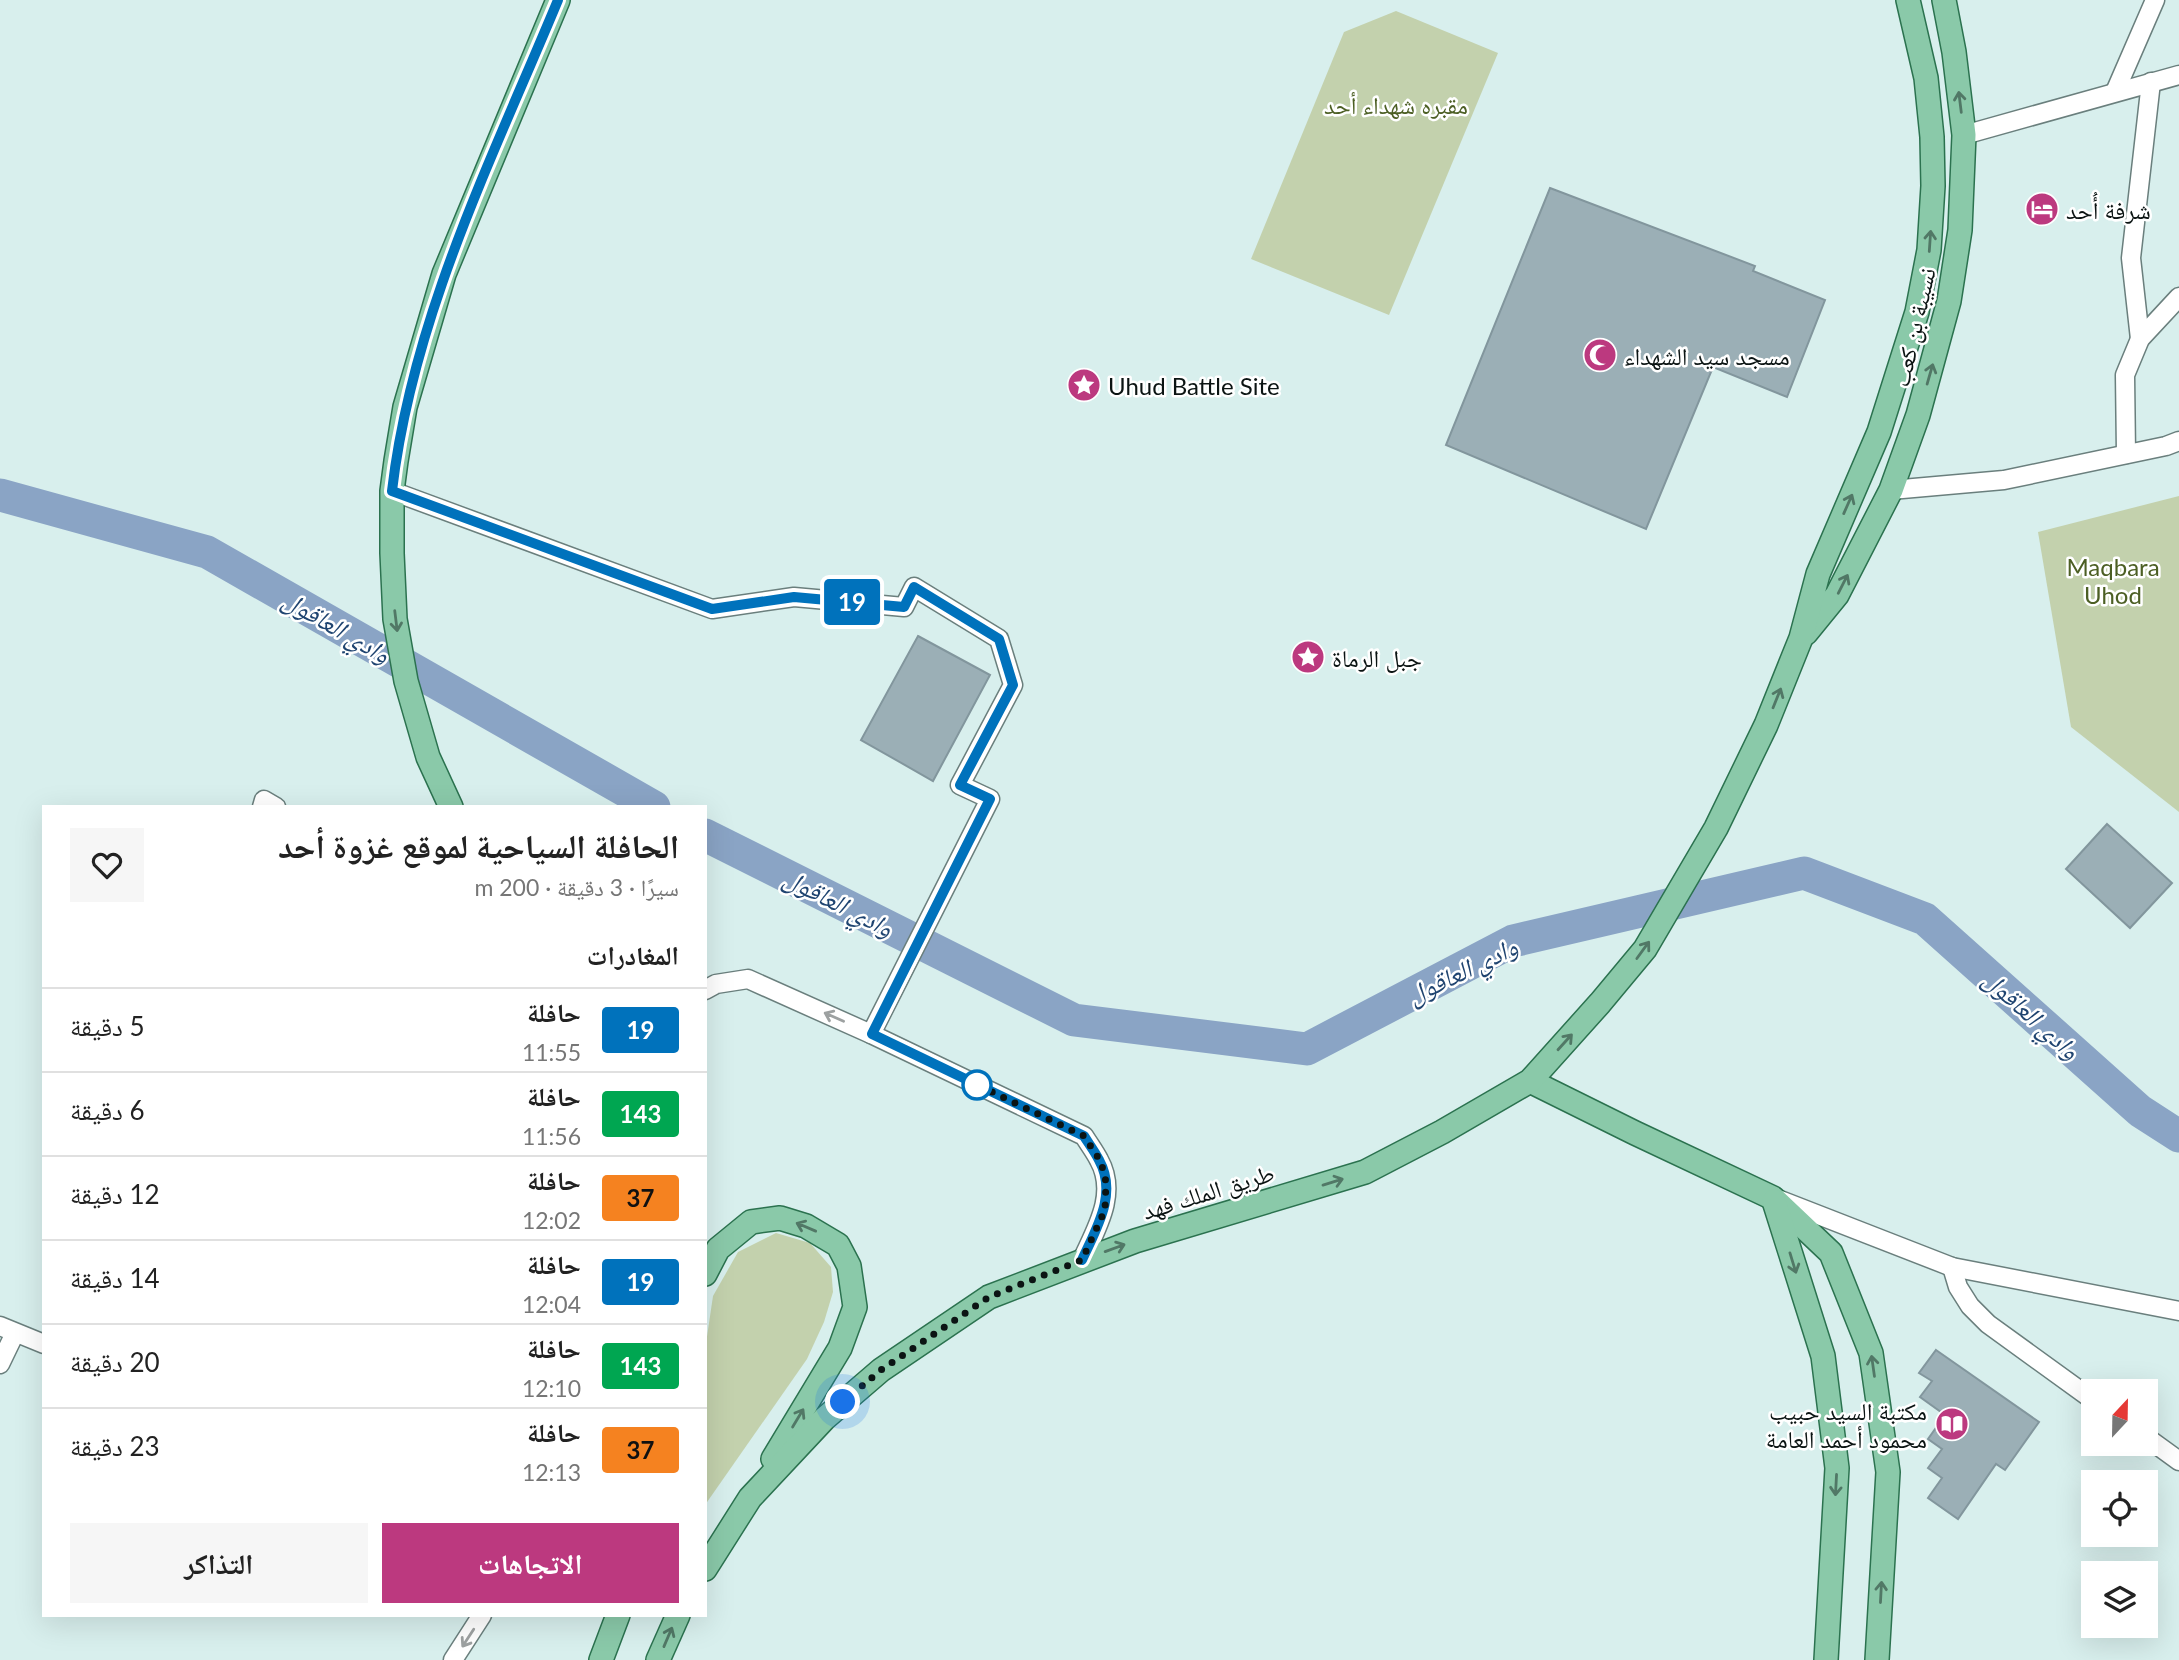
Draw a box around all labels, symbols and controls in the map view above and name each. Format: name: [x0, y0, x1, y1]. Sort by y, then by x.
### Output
park label: مقبره شهداء أحد: [1324, 90, 1468, 119]
one-way arrow: [1954, 91, 1967, 113]
hotel icon: شرفة أُحد: [2023, 190, 2061, 228]
place label: شرفة أُحد: [2066, 192, 2151, 224]
one-way arrow: [1923, 230, 1936, 253]
street label: نسيبة بن كعب: [1885, 265, 1942, 390]
mosque icon: مسجد سيد الشهداء: [1581, 336, 1619, 374]
place label: مسجد سيد الشهداء: [1624, 341, 1790, 370]
one-way arrow: [1924, 364, 1937, 386]
place icon: Uhud Battle Site: [1065, 366, 1103, 404]
place label: Uhud Battle Site: [1108, 371, 1280, 400]
one-way arrow: [1842, 494, 1855, 515]
park label: Maqbara Uhod: [2066, 552, 2160, 609]
one-way arrow: [1836, 574, 1850, 595]
line badge: 19: [820, 579, 884, 625]
water label: وادي العاقول: [275, 582, 396, 674]
text: 19: [838, 587, 866, 616]
one-way arrow: [390, 609, 403, 632]
place icon: جبل الرماة: [1289, 638, 1327, 676]
place label: جبل الرماة: [1332, 643, 1422, 673]
one-way arrow: [1771, 688, 1784, 710]
text: الحافلة السياحية لموقع غزوة أحد: [278, 825, 679, 865]
button: heart: [70, 828, 144, 902]
water label: وادي العاقول: [776, 861, 899, 948]
text: سيرًا · 3 دقيقة · 200 m: [474, 873, 679, 901]
water label: وادي العاقول: [1402, 930, 1525, 1015]
text: المغادرات: [587, 939, 679, 971]
one-way arrow: [1636, 941, 1650, 960]
water label: وادي العاقول: [1973, 962, 2087, 1070]
text: حافلة: [527, 996, 581, 1028]
text: 5 دقيقة: [70, 1010, 145, 1042]
one-way arrow: [824, 1010, 845, 1023]
text: 19: [627, 1015, 654, 1044]
one-way arrow: [1557, 1033, 1573, 1051]
text: 11:55: [522, 1038, 581, 1066]
unlabelled marker: [962, 1070, 992, 1100]
text: حافلة: [527, 1080, 581, 1112]
text: 6 دقيقة: [70, 1094, 145, 1126]
text: 143: [620, 1099, 661, 1128]
text: 11:56: [522, 1122, 581, 1150]
street label: طريق الملك فهد: [1139, 1157, 1278, 1226]
text: حافلة: [527, 1164, 581, 1196]
one-way arrow: [1322, 1174, 1344, 1187]
text: 12 دقيقة: [70, 1178, 160, 1210]
text: 37: [627, 1183, 654, 1212]
text: 12:02: [522, 1206, 581, 1234]
one-way arrow: [796, 1220, 817, 1233]
one-way arrow: [1104, 1241, 1126, 1253]
text: حافلة: [527, 1248, 581, 1280]
one-way arrow: [1788, 1252, 1801, 1274]
text: 14 دقيقة: [70, 1262, 160, 1294]
text: 19: [627, 1267, 654, 1296]
text: 12:04: [522, 1290, 581, 1318]
text: حافلة: [527, 1332, 581, 1364]
text: 20 دقيقة: [70, 1346, 160, 1378]
text: 143: [620, 1351, 661, 1380]
one-way arrow: [1866, 1355, 1879, 1377]
text: 12:10: [522, 1374, 581, 1402]
north arrow: [2081, 1379, 2158, 1456]
map controls: [2081, 1379, 2158, 1638]
your location: [825, 1384, 860, 1419]
place label: مكتبة السيد حبيب محمود أحمد العامة: [1766, 1396, 1927, 1453]
library icon: مكتبة السيد حبيب محمود أحمد العامة: [1933, 1405, 1971, 1443]
one-way arrow: [791, 1408, 805, 1428]
text: حافلة: [527, 1416, 581, 1448]
text: 23 دقيقة: [70, 1430, 160, 1462]
text: 37: [627, 1435, 654, 1464]
text: 12:13: [522, 1458, 581, 1486]
button: locate: [2081, 1470, 2158, 1547]
one-way arrow: [1829, 1474, 1842, 1497]
button: التذاكر: [70, 1523, 368, 1603]
button: الاتجاهات: [382, 1523, 679, 1603]
button: layers: [2081, 1561, 2158, 1638]
one-way arrow: [1875, 1581, 1888, 1604]
one-way arrow: [460, 1627, 474, 1647]
one-way arrow: [662, 1627, 675, 1649]

